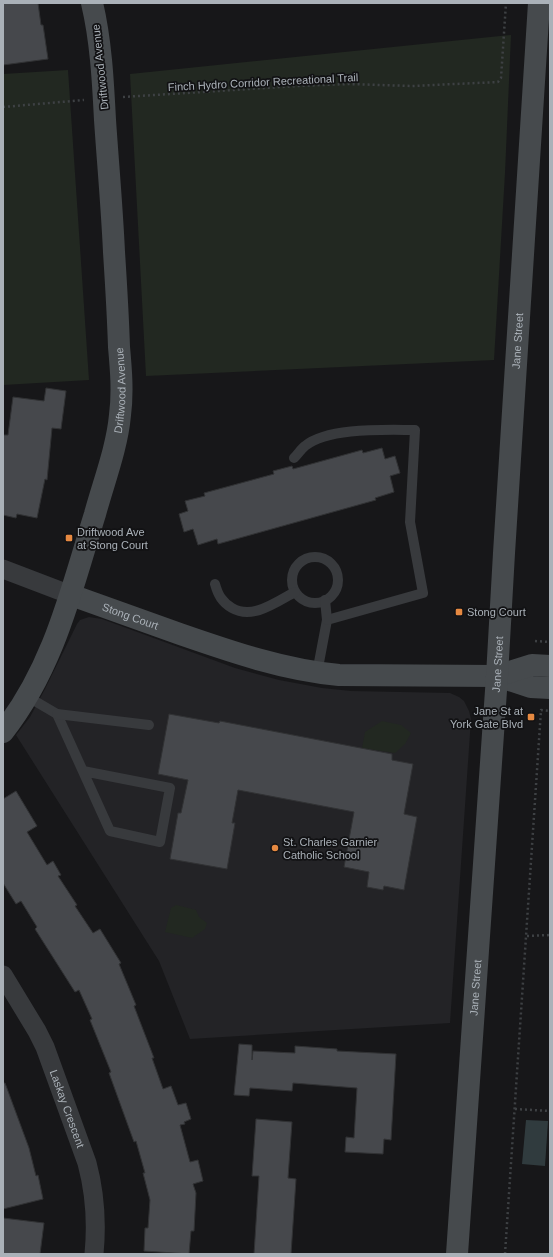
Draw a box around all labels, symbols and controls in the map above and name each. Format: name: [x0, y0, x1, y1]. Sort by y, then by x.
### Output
street label: Driftwood Avenue: [90, 24, 110, 110]
street label: Finch Hydro Corridor Recreational Trail: [167, 71, 359, 93]
street label: Jane Street: [510, 313, 525, 369]
street label: Driftwood Avenue: [112, 347, 128, 434]
place label: Driftwood Ave at Stong Court: [77, 526, 148, 551]
marker: Driftwood Ave at Stong Court: [64, 533, 74, 543]
street label: Stong Court: [101, 601, 160, 632]
place label: Stong Court: [467, 606, 526, 618]
marker: Stong Court: [454, 607, 464, 617]
street label: Jane Street: [490, 636, 505, 693]
place label: Jane St at York Gate Blvd: [450, 705, 523, 730]
marker: Jane St at York Gate Blvd: [526, 712, 536, 722]
place label: St. Charles Garnier Catholic School: [283, 836, 377, 861]
marker: St. Charles Garnier Catholic School: [270, 843, 280, 853]
street label: Jane Street: [468, 959, 483, 1016]
street label: Laskay Crescent: [48, 1068, 87, 1149]

